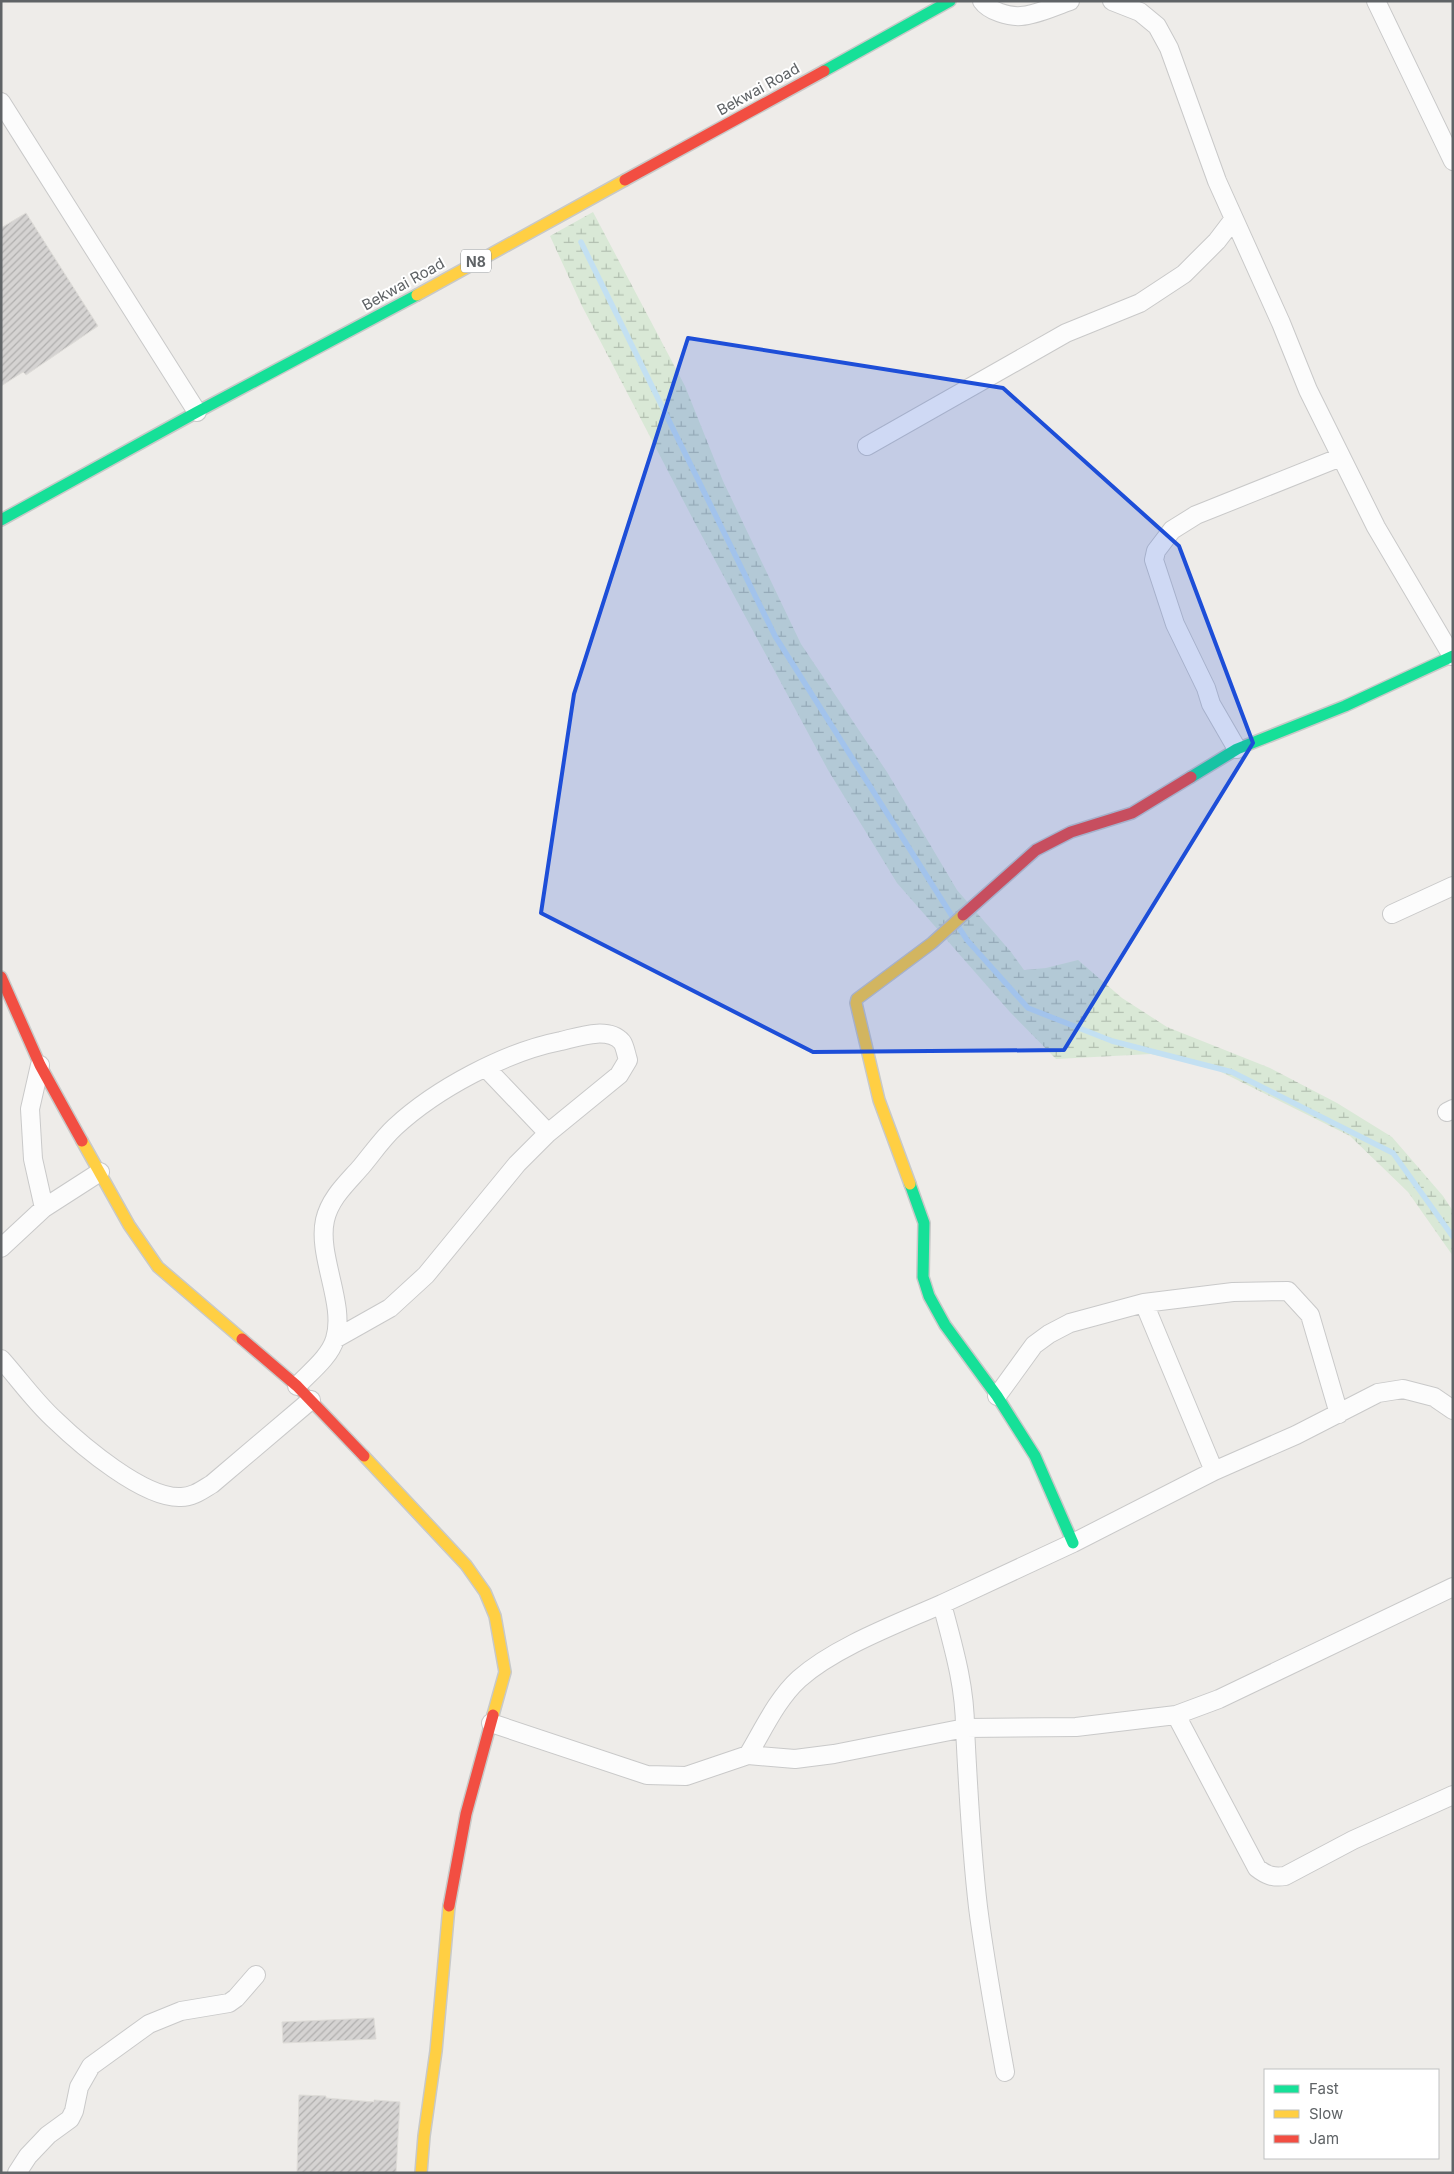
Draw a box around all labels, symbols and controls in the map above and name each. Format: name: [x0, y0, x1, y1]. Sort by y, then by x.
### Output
street label: Bekwai Road: [713, 59, 803, 119]
road number: N8: [461, 250, 491, 272]
street label: Bekwai Road: [358, 254, 448, 314]
legend: [1264, 2069, 1439, 2159]
text: Fast: [1309, 2079, 1339, 2098]
text: Slow: [1309, 2104, 1343, 2123]
text: Jam: [1309, 2129, 1339, 2148]

